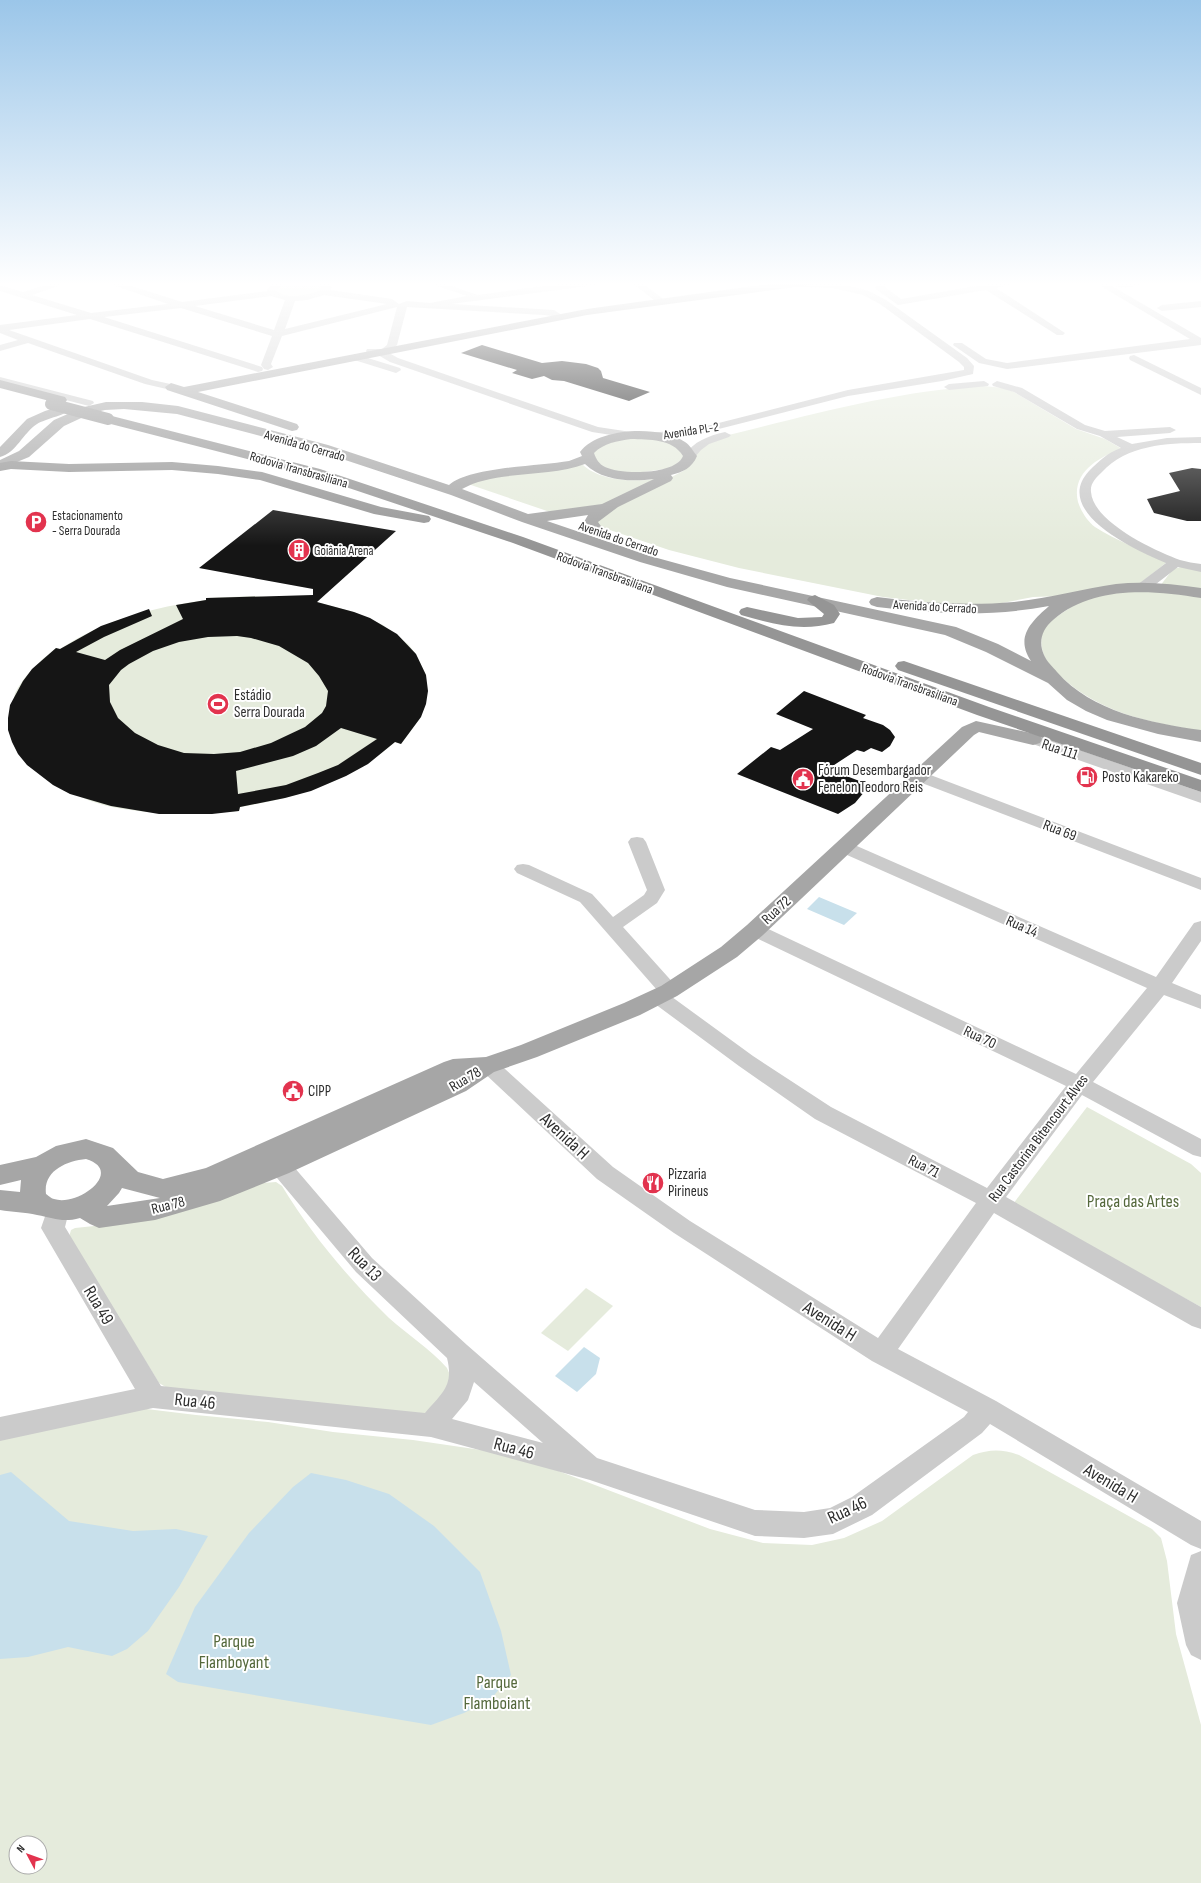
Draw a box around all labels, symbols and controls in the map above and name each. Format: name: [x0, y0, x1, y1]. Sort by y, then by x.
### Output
street label: Avenida PL-2: [661, 419, 720, 443]
street label: Avenida do Cerrado: [261, 426, 347, 465]
street label: Rodovia Transbrasiliana: [248, 448, 350, 492]
place label: Estacionamento - Serra Dourada: [52, 508, 123, 539]
parking icon: Estacionamento - Serra Dourada: [23, 509, 49, 535]
street label: Avenida do Cerrado: [576, 517, 661, 560]
building icon: Goiânia Arena: [286, 537, 312, 563]
place label: Goiânia Arena: [314, 543, 374, 559]
street label: Rodovia Transbrasiliana: [554, 548, 655, 598]
street label: Avenida do Cerrado: [892, 597, 977, 617]
street label: Rodovia Transbrasiliana: [859, 660, 960, 710]
place label: Estádio Serra Dourada: [234, 686, 305, 722]
sports icon: Estádio Serra Dourada: [205, 691, 231, 717]
street label: Rua 111: [1039, 734, 1081, 765]
place label: Fórum Desembargador Fenelon Teodoro Reis: [818, 761, 932, 797]
fuel station icon: Posto Kakareko: [1074, 764, 1100, 790]
public building icon: Fórum Desembargador Fenelon Teodoro Reis: [790, 766, 816, 792]
place label: Posto Kakareko: [1102, 768, 1179, 787]
street label: Rua 69: [1040, 815, 1079, 846]
street label: Rua 72: [758, 892, 795, 929]
street label: Rua 14: [1003, 911, 1041, 942]
street label: Rua 70: [960, 1022, 999, 1053]
street label: Rua 78: [446, 1063, 485, 1096]
street label: Rua Castorina Bitencourt Alves: [984, 1071, 1093, 1206]
public building icon: CIPP: [280, 1078, 306, 1104]
place label: CIPP: [308, 1082, 331, 1101]
street label: Avenida H: [535, 1108, 593, 1164]
street label: Rua 71: [905, 1151, 943, 1183]
place label: Pizzaria Pirineus: [668, 1165, 708, 1201]
restaurant icon: Pizzaria Pirineus: [640, 1170, 666, 1196]
park label: Praça das Artes: [1087, 1191, 1179, 1212]
street label: Rua 78: [149, 1192, 187, 1219]
street label: Rua 13: [343, 1243, 386, 1286]
street label: Rua 49: [79, 1282, 118, 1328]
street label: Avenida H: [798, 1296, 860, 1346]
street label: Rua 46: [173, 1389, 217, 1414]
street label: Rua 46: [491, 1433, 537, 1464]
street label: Avenida H: [1079, 1459, 1141, 1508]
street label: Rua 46: [824, 1492, 870, 1529]
park label: Parque Flamboyant: [199, 1631, 270, 1673]
park label: Parque Flamboiant: [463, 1672, 531, 1714]
north arrow: [8, 1835, 48, 1875]
text: N: [14, 1842, 28, 1855]

